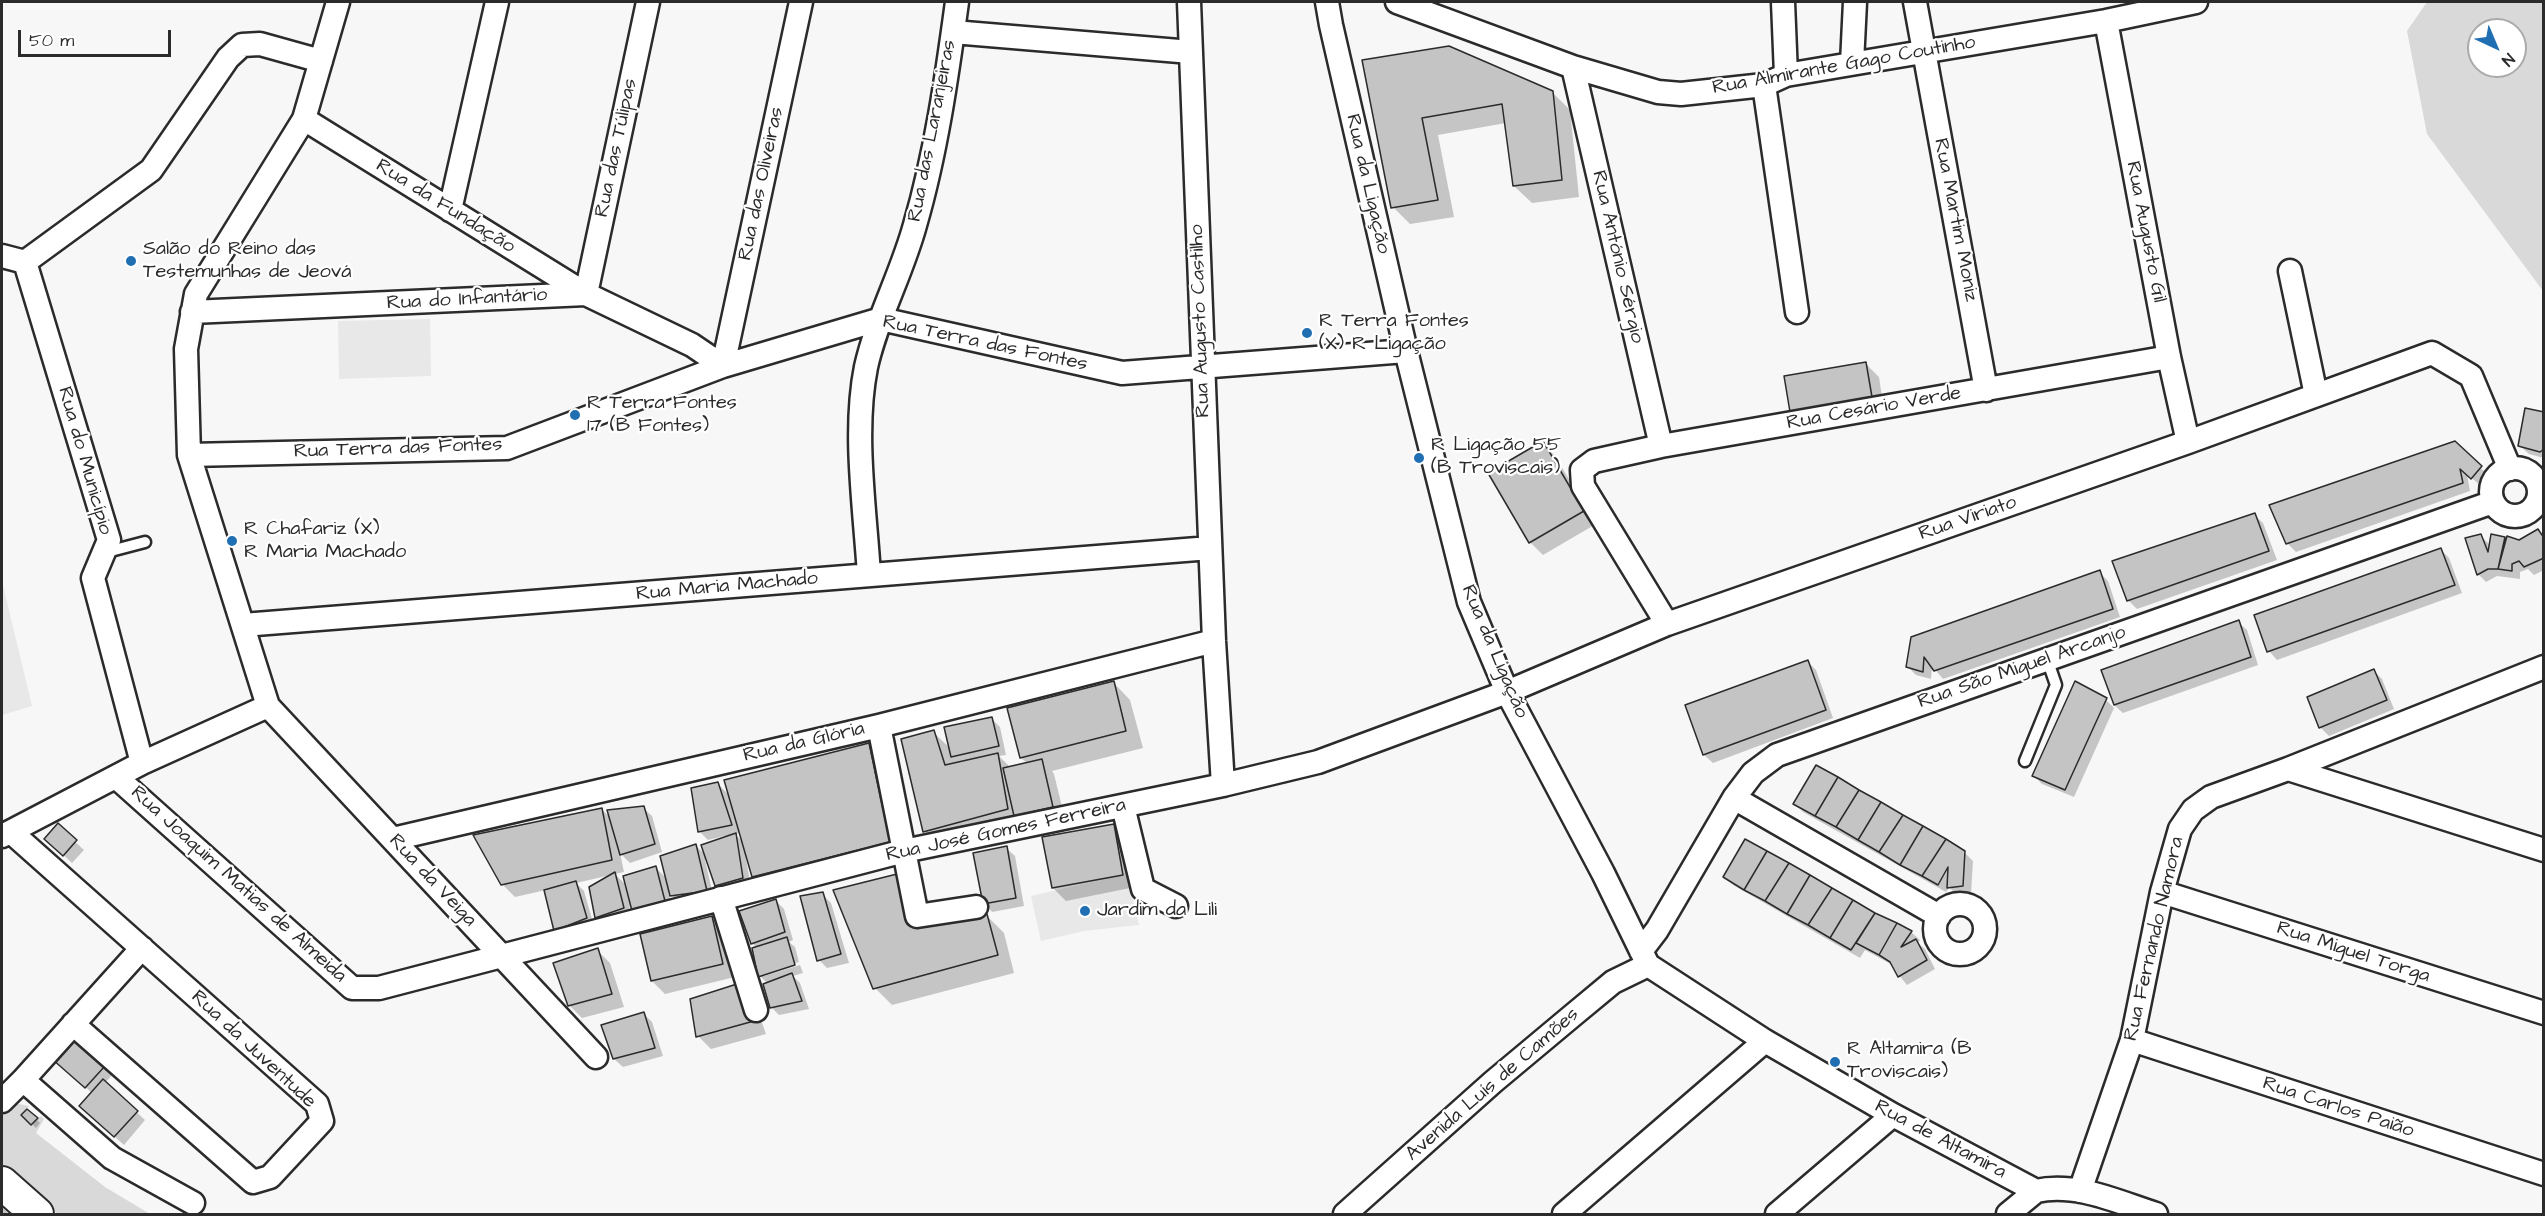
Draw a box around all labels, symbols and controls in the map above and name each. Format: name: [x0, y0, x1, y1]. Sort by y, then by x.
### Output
scale bar: [21, 18, 174, 56]
north arrow: [2467, 18, 2527, 78]
text: 50 m: [29, 28, 74, 53]
street label: Rua Almirante Gago Coutinho: [1711, 31, 1977, 101]
street label: Rua das Laranjeiras: [904, 38, 962, 224]
text: N: [2497, 48, 2519, 71]
street label: Rua das Túlipas: [591, 76, 643, 220]
street label: Rua das Oliveiras: [734, 105, 790, 263]
street label: Rua da Ligação: [1339, 112, 1395, 256]
street label: Rua Martim Moniz: [1927, 136, 1983, 304]
street label: Rua da Fundação: [371, 155, 519, 259]
street label: Rua Augusto Gil: [2120, 159, 2170, 305]
street label: Rua António Sérgio: [1585, 168, 1649, 346]
street label: Rua Augusto Castilho: [1186, 224, 1216, 418]
place label: Salão do Reino das Testemunhas de Jeová: [143, 238, 351, 285]
marker: Salão do Reino das Testemunhas de Jeová: [124, 254, 138, 268]
street label: Rua do Infantário: [386, 284, 548, 316]
place label: R Terra Fontes (X) R Ligação: [1319, 310, 1469, 357]
street label: Rua Terra das Fontes: [880, 311, 1090, 377]
marker: R Terra Fontes (X) R Ligação: [1300, 326, 1314, 340]
street label: Rua Cesário Verde: [1785, 382, 1963, 436]
street label: Rua do Município: [51, 384, 117, 538]
place label: R Terra Fontes 17 (B Fontes): [587, 392, 737, 439]
marker: R Terra Fontes 17 (B Fontes): [568, 408, 582, 422]
street label: Rua Terra das Fontes: [293, 433, 503, 465]
place label: R Ligação 55 (B Troviscais): [1431, 434, 1561, 481]
marker: R Ligação 55 (B Troviscais): [1412, 451, 1426, 465]
street label: Rua Viriato: [1916, 491, 2020, 547]
place label: R Chafariz (X) R Maria Machado: [244, 518, 406, 565]
marker: R Chafariz (X) R Maria Machado: [225, 534, 239, 548]
street label: Rua Maria Machado: [635, 567, 819, 607]
street label: Rua da Ligação: [1455, 582, 1533, 722]
street label: Rua São Miguel Arcanjo: [1915, 621, 2129, 715]
street label: Rua da Glória: [741, 717, 867, 769]
street label: Rua Joaquim Matias de Almeida: [125, 782, 351, 988]
street label: Rua José Gomes Ferreira: [884, 794, 1128, 868]
street label: Rua da Veiga: [383, 830, 481, 932]
street label: Rua Fernando Namora: [2120, 835, 2190, 1043]
place label: Jardim da Lili: [1097, 899, 1217, 923]
marker: Jardim da Lili: [1078, 904, 1092, 918]
street label: Rua Miguel Torga: [2273, 917, 2433, 989]
street label: Rua da Juventude: [185, 986, 321, 1114]
street label: Avenida Luís de Camões: [1401, 1003, 1585, 1167]
place label: R Altamira (B Troviscais): [1847, 1038, 1971, 1085]
marker: R Altamira (B Troviscais): [1828, 1055, 1842, 1069]
street label: Rua Carlos Paião: [2259, 1072, 2417, 1144]
street label: Rua de Altamira: [1870, 1095, 2010, 1185]

